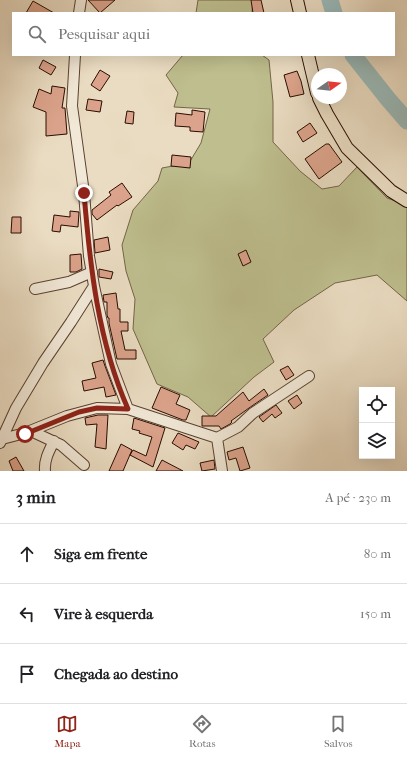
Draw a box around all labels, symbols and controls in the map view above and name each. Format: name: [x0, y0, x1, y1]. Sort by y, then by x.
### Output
search box: [12, 12, 395, 56]
icon: search: [26, 23, 48, 45]
text: Pesquisar aqui: [58, 25, 150, 43]
north arrow: [311, 68, 347, 104]
route end: [75, 184, 93, 202]
map controls: [359, 387, 395, 459]
button: locate: [359, 387, 395, 423]
button: layers: [359, 423, 395, 459]
route start: [16, 425, 34, 443]
text: 3 min: [16, 487, 56, 507]
text: A pé · 230 m: [325, 490, 391, 505]
icon: ahead: [16, 543, 38, 565]
text: Siga em frente: [54, 545, 147, 563]
text: 80 m: [364, 546, 391, 561]
icon: left: [16, 603, 38, 625]
text: Vire à esquerda: [54, 605, 153, 623]
text: 150 m: [360, 606, 391, 621]
icon: arrive: [16, 663, 38, 685]
text: Chegada ao destino: [54, 665, 178, 683]
tab: Mapa: [54, 713, 81, 750]
tab: Rotas: [189, 713, 216, 750]
tab: Salvos: [324, 713, 353, 750]

